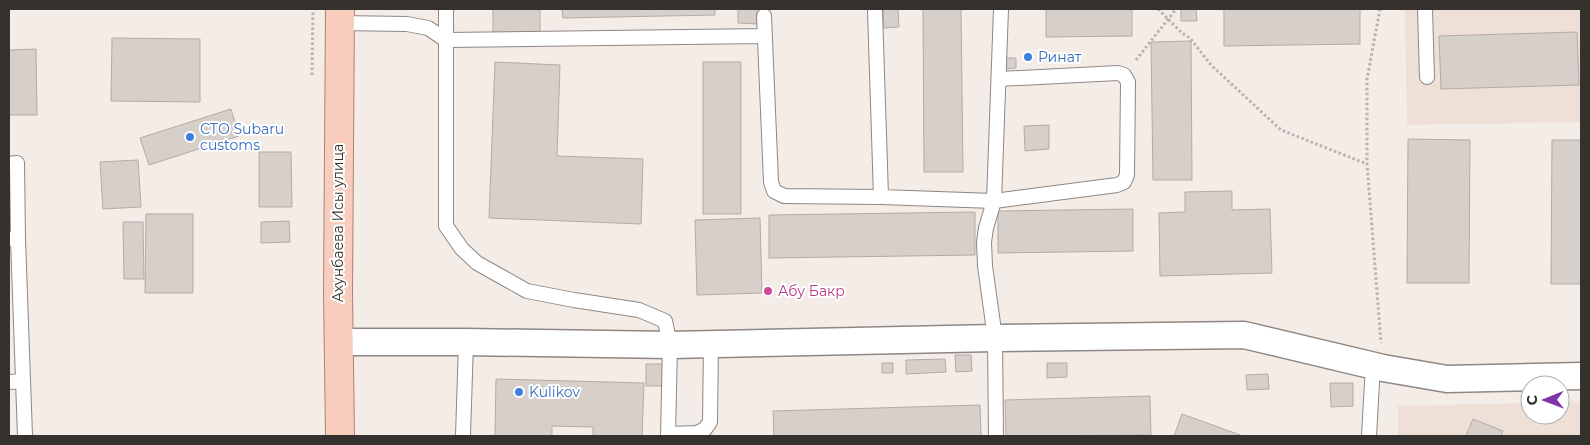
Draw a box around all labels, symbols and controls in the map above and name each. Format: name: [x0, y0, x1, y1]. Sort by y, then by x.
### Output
place label: Ринат: [1038, 48, 1082, 66]
marker: Ринат: [1022, 51, 1034, 63]
place label: СТО Subaru customs: [200, 120, 284, 154]
marker: СТО Subaru customs: [184, 131, 196, 143]
street label: Ахунбаева Исы улица: [329, 144, 347, 302]
place label: Абу Бакр: [778, 282, 845, 300]
marker: Абу Бакр: [762, 285, 774, 297]
north arrow: [1520, 375, 1570, 425]
place label: Kulikov: [529, 383, 580, 401]
marker: Kulikov: [513, 386, 525, 398]
text: С: [1523, 395, 1541, 405]

